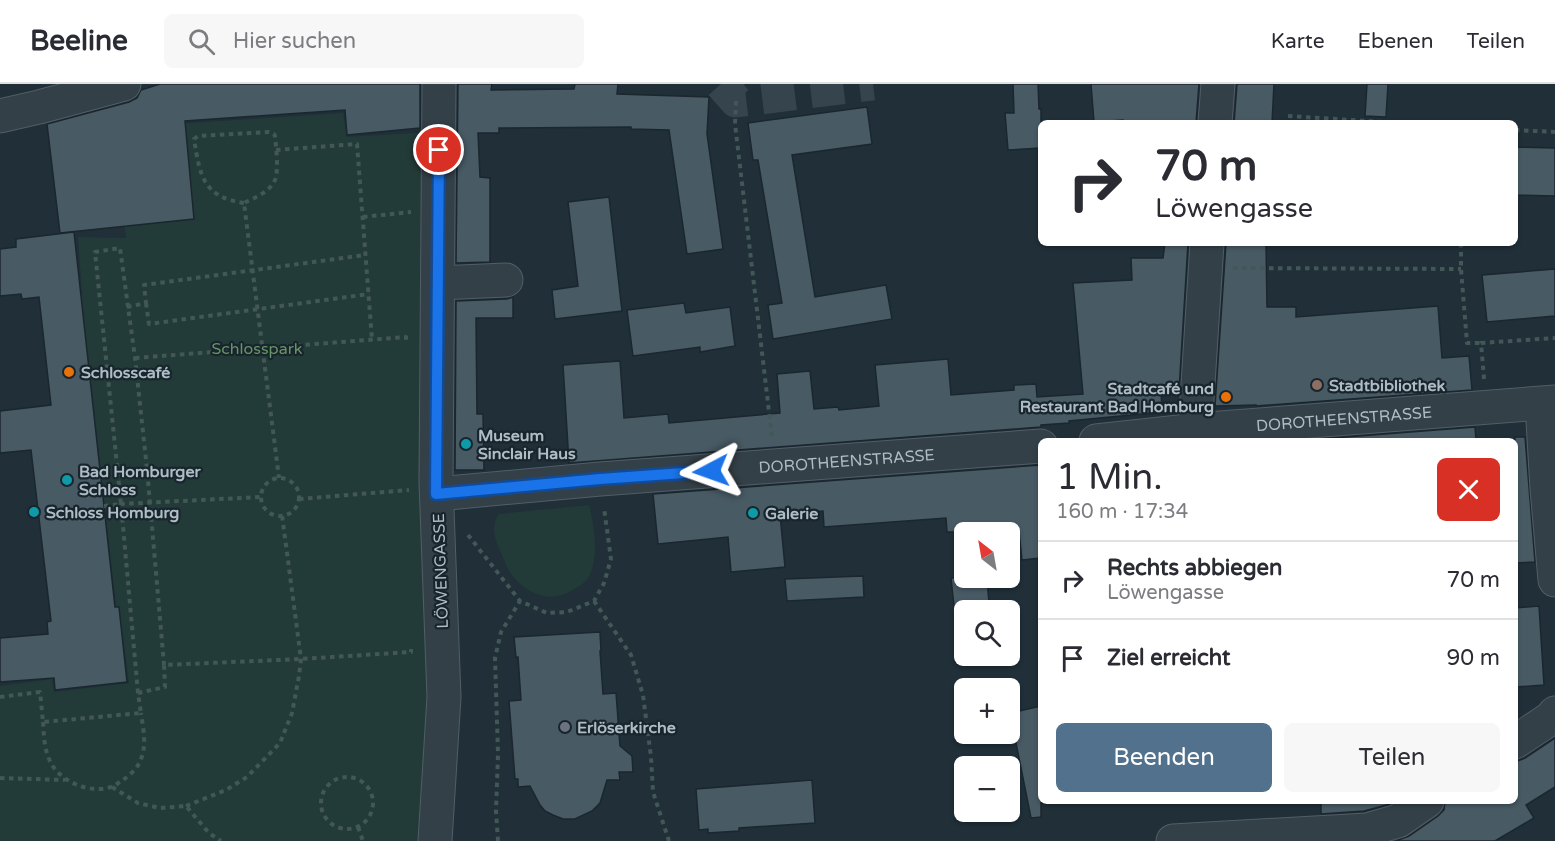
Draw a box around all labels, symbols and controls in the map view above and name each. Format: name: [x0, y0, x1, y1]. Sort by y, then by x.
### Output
search box: [164, 14, 584, 68]
text: Beeline: [30, 24, 128, 58]
icon: search: [185, 25, 218, 58]
text: Hier suchen: [233, 28, 356, 54]
text: Karte: [1271, 29, 1325, 54]
text: Ebenen: [1358, 29, 1434, 54]
text: Teilen: [1467, 29, 1525, 54]
pin: [413, 124, 464, 175]
icon: arrive: [422, 133, 455, 166]
text: 70 m: [1155, 141, 1257, 192]
icon: right: [1056, 144, 1134, 222]
text: Löwengasse: [1155, 192, 1313, 225]
park label: Schlosspark: [211, 339, 303, 359]
place label: Schlosscafé: [81, 363, 170, 383]
marker: Schlosscafé: [62, 365, 76, 379]
place label: Stadtbibliothek: [1329, 376, 1446, 396]
marker: Stadtbibliothek: [1310, 378, 1324, 392]
place label: Stadtcafé und Restaurant Bad Homburg: [1020, 379, 1214, 417]
marker: Stadtcafé und Restaurant Bad Homburg: [1219, 390, 1233, 404]
street label: DOROTHEENSTRASSE: [1255, 403, 1433, 436]
place label: Museum Sinclair Haus: [478, 426, 576, 464]
marker: Museum Sinclair Haus: [459, 437, 473, 451]
position arrow: [679, 439, 743, 503]
street label: DOROTHEENSTRASSE: [758, 445, 935, 478]
text: 1 Min.: [1056, 456, 1163, 499]
button: close: [1437, 458, 1500, 521]
place label: Bad Homburger Schloss: [79, 462, 201, 500]
marker: Bad Homburger Schloss: [60, 473, 74, 487]
text: 160 m · 17:34: [1056, 500, 1188, 524]
place label: Schloss Homburg: [46, 503, 179, 523]
place label: Galerie: [765, 504, 818, 524]
marker: Schloss Homburg: [27, 505, 41, 519]
marker: Galerie: [746, 506, 760, 520]
street label: LÖWENGASSE: [429, 513, 453, 629]
north arrow: [954, 522, 1020, 588]
map controls: [954, 522, 1020, 822]
text: Rechts abbiegen: [1107, 555, 1282, 581]
icon: right: [1056, 564, 1089, 597]
text: 70 m: [1446, 567, 1500, 593]
text: Löwengasse: [1107, 581, 1224, 605]
button: search: [954, 600, 1020, 666]
icon: arrive: [1056, 642, 1089, 675]
text: Ziel erreicht: [1107, 645, 1230, 671]
text: 90 m: [1446, 645, 1500, 671]
button: +: [954, 678, 1020, 744]
place label: Erlöserkirche: [577, 718, 676, 738]
marker: Erlöserkirche: [558, 720, 572, 734]
button: Beenden: [1056, 723, 1272, 792]
button: Teilen: [1284, 723, 1500, 792]
button: −: [954, 756, 1020, 822]

